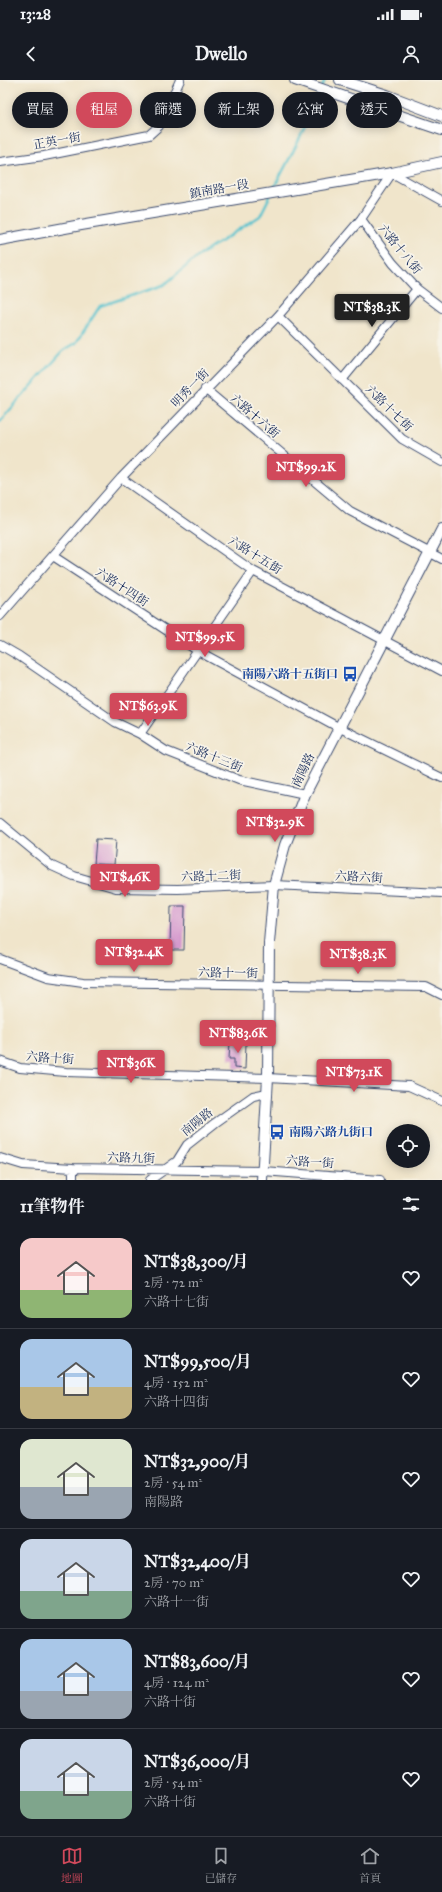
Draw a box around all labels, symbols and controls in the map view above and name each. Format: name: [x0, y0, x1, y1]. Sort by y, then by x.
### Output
text: 13:28: [20, 5, 51, 23]
icon: back: [20, 43, 42, 65]
text: Dwello: [195, 43, 247, 65]
icon: person: [400, 43, 422, 65]
chip: 買屋: [12, 92, 68, 128]
chip: 租屋: [76, 92, 132, 128]
chip: 篩選: [140, 92, 196, 128]
chip: 新上架: [204, 92, 274, 128]
chip: 公寓: [282, 92, 338, 128]
chip: 透天: [346, 92, 402, 128]
street label: 正英一街: [32, 130, 83, 152]
street label: 鎮南路一段: [188, 177, 250, 201]
street label: 六路十八街: [376, 221, 425, 277]
pin: NT$38.3K: [331, 294, 413, 328]
text: NT$38.3K: [344, 299, 400, 315]
street label: 明秀一街: [168, 365, 212, 410]
street label: 六路十七街: [363, 382, 416, 435]
street label: 六路十六街: [228, 391, 283, 442]
pin: NT$99.2K: [265, 454, 347, 488]
text: NT$99.2K: [276, 459, 336, 475]
street label: 六路十五街: [226, 533, 285, 577]
street label: 六路十四街: [93, 565, 152, 610]
pin: NT$99.5K: [164, 624, 246, 658]
text: NT$99.5K: [175, 629, 235, 645]
bus stop icon: 南陽六路十五街口: [341, 665, 359, 683]
place label: 南陽六路十五街口: [242, 667, 338, 681]
pin: NT$63.9K: [107, 693, 189, 727]
text: NT$63.9K: [119, 698, 177, 714]
street label: 六路十三街: [184, 739, 245, 775]
street label: 南陽路: [289, 751, 317, 789]
pin: NT$32.9K: [234, 809, 316, 843]
text: NT$32.9K: [246, 814, 304, 830]
pin: NT$46K: [92, 864, 158, 898]
street label: 六路十二街: [181, 868, 242, 884]
text: NT$46K: [100, 869, 150, 885]
street label: 六路六街: [335, 869, 384, 885]
pin: NT$32.4K: [93, 939, 175, 973]
pin: NT$38.3K: [317, 941, 399, 975]
text: NT$32.4K: [105, 944, 163, 960]
text: NT$38.3K: [330, 946, 386, 962]
street label: 六路十一街: [198, 965, 259, 981]
pin: NT$83.6K: [197, 1020, 279, 1054]
text: NT$83.6K: [209, 1025, 267, 1041]
street label: 六路十街: [26, 1049, 75, 1067]
pin: NT$36K: [98, 1050, 164, 1084]
text: NT$36K: [107, 1055, 155, 1071]
pin: NT$73.1K: [313, 1059, 395, 1093]
text: NT$73.1K: [326, 1064, 382, 1080]
street label: 南陽路: [179, 1105, 215, 1139]
bus stop icon: 南陽六路九街口: [268, 1123, 286, 1141]
map controls: [386, 1124, 430, 1168]
button: locate: [386, 1124, 430, 1168]
place label: 南陽六路九街口: [289, 1125, 373, 1139]
street label: 六路九街: [107, 1151, 156, 1165]
street label: 六路一街: [286, 1153, 335, 1171]
icon: filters: [400, 1193, 422, 1215]
text: 11筆物件: [20, 1196, 84, 1217]
text: NT$38,300/月: [144, 1251, 249, 1272]
icon: home: [52, 1254, 100, 1302]
icon: heart: [400, 1267, 422, 1289]
text: 2房 · 72 m²: [144, 1275, 203, 1291]
text: 六路十七街: [144, 1294, 209, 1310]
text: NT$99,500/月: [144, 1351, 252, 1372]
icon: home: [52, 1355, 100, 1403]
icon: heart: [400, 1368, 422, 1390]
text: 4房 · 152 m²: [144, 1375, 208, 1391]
text: 六路十四街: [144, 1394, 209, 1410]
text: NT$32,900/月: [144, 1451, 251, 1472]
icon: home: [52, 1455, 100, 1503]
icon: heart: [400, 1468, 422, 1490]
text: 2房 · 54 m²: [144, 1475, 202, 1491]
text: 南陽路: [144, 1494, 183, 1510]
text: NT$32,400/月: [144, 1551, 251, 1572]
icon: home: [52, 1555, 100, 1603]
icon: heart: [400, 1568, 422, 1590]
text: 2房 · 70 m²: [144, 1575, 204, 1591]
text: 六路十一街: [144, 1594, 209, 1610]
text: NT$83,600/月: [144, 1651, 251, 1672]
icon: home: [52, 1655, 100, 1703]
icon: heart: [400, 1668, 422, 1690]
text: 4房 · 124 m²: [144, 1675, 209, 1691]
text: 六路十街: [144, 1694, 196, 1710]
text: NT$36,000/月: [144, 1751, 251, 1772]
icon: home: [52, 1755, 100, 1803]
icon: heart: [400, 1768, 422, 1790]
text: 2房 · 54 m²: [144, 1775, 202, 1791]
text: 六路十街: [144, 1794, 196, 1810]
tab: 地圖: [61, 1845, 83, 1885]
tab: 已儲存: [204, 1845, 237, 1885]
tab: 首頁: [359, 1845, 381, 1885]

